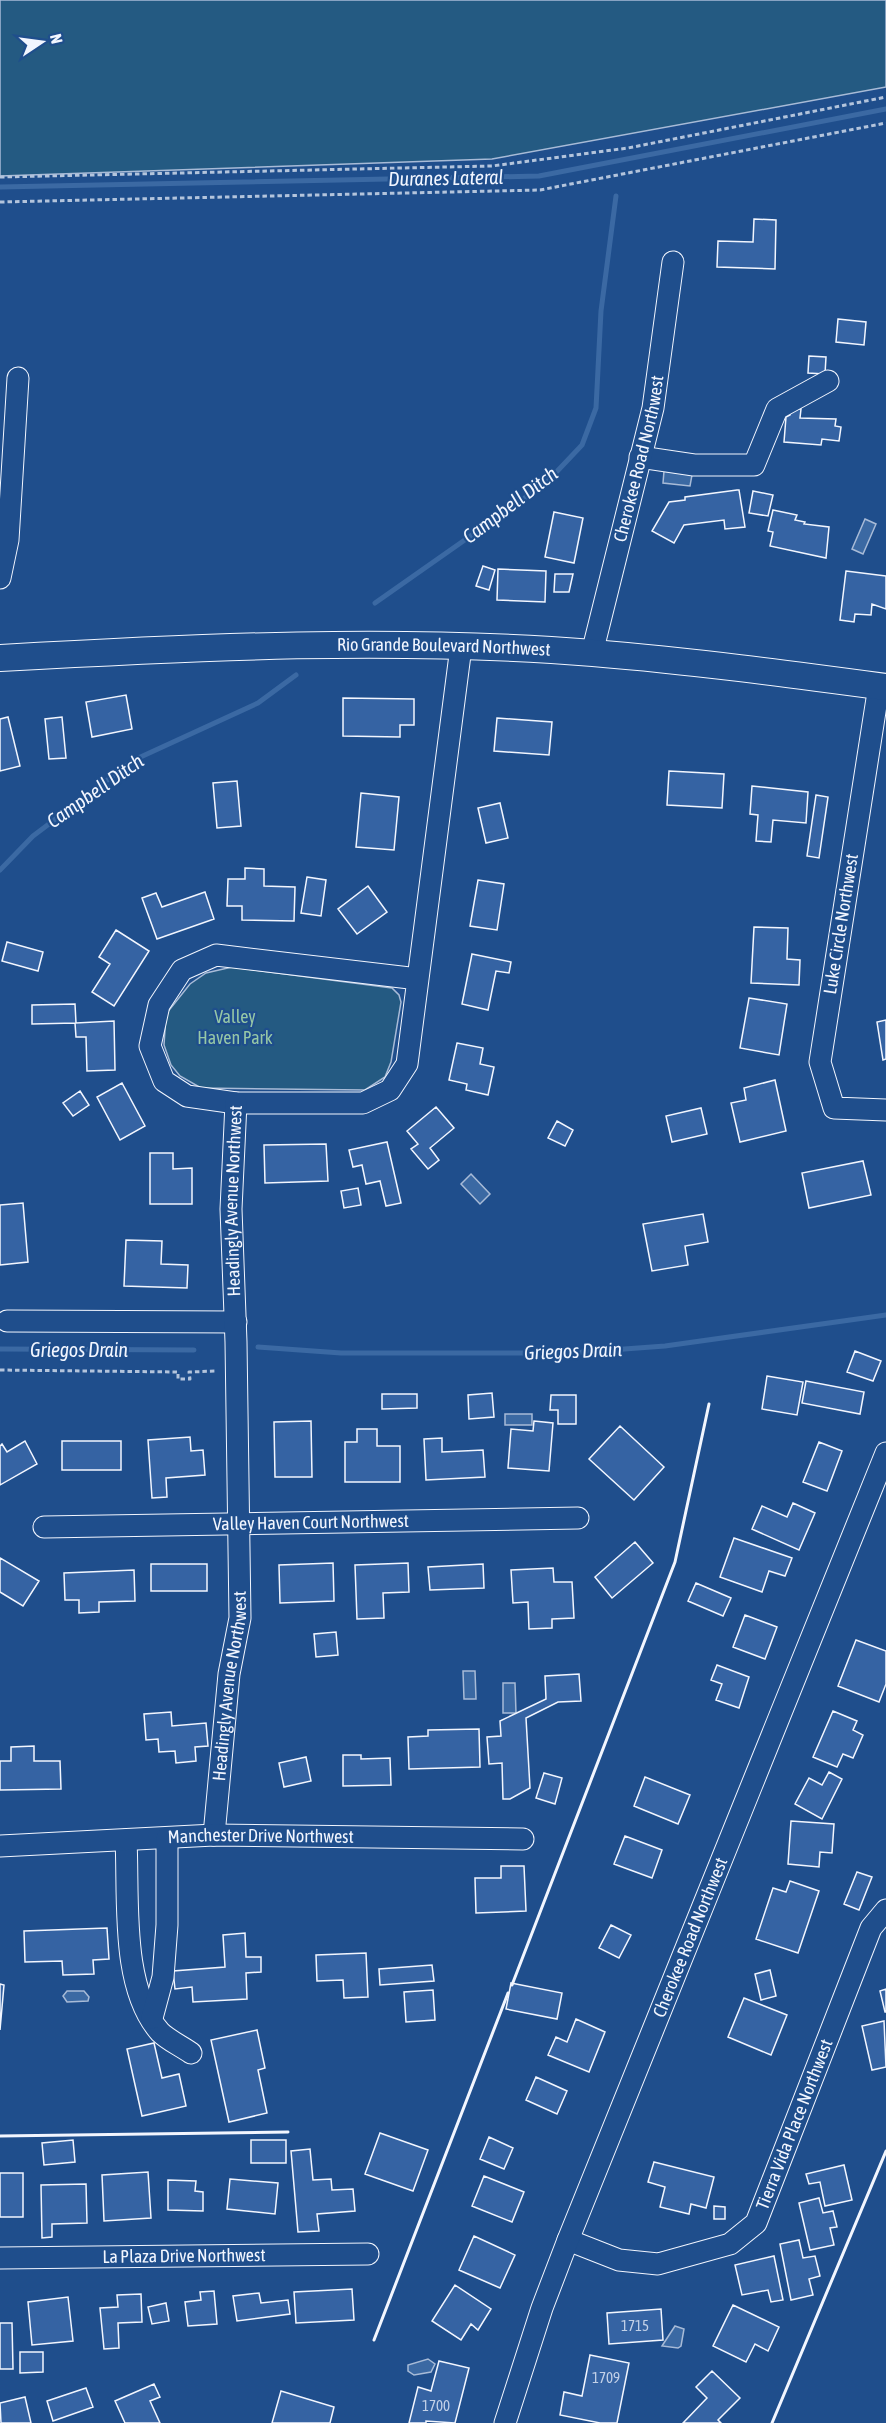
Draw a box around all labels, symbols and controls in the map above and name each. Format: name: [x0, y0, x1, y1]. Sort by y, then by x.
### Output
north arrow: [12, 12, 72, 72]
text: N: [47, 32, 66, 45]
water label: Duranes Lateral: [388, 165, 504, 190]
street label: Cherokee Road Northwest: [609, 374, 667, 544]
water label: Campbell Ditch: [458, 461, 562, 548]
street label: Rio Grande Boulevard Northwest: [337, 634, 551, 660]
water label: Campbell Ditch: [42, 749, 148, 832]
street label: Luke Circle Northwest: [819, 852, 862, 996]
park label: Valley Haven Park: [197, 1006, 273, 1048]
street label: Headingly Avenue Northwest: [220, 1105, 246, 1297]
water label: Griegos Drain: [524, 1337, 623, 1364]
water label: Griegos Drain: [30, 1338, 128, 1361]
street label: Valley Haven Court Northwest: [213, 1510, 409, 1534]
street label: Headingly Avenue Northwest: [208, 1591, 250, 1782]
street label: Manchester Drive Northwest: [167, 1824, 354, 1847]
street label: Cherokee Road Northwest: [648, 1854, 731, 2020]
street label: Tierra Vida Place Northwest: [751, 2036, 837, 2212]
street label: La Plaza Drive Northwest: [102, 2244, 266, 2267]
house number: 1715: [621, 2317, 649, 2334]
house number: 1709: [592, 2369, 620, 2386]
house number: 1700: [422, 2397, 450, 2414]

